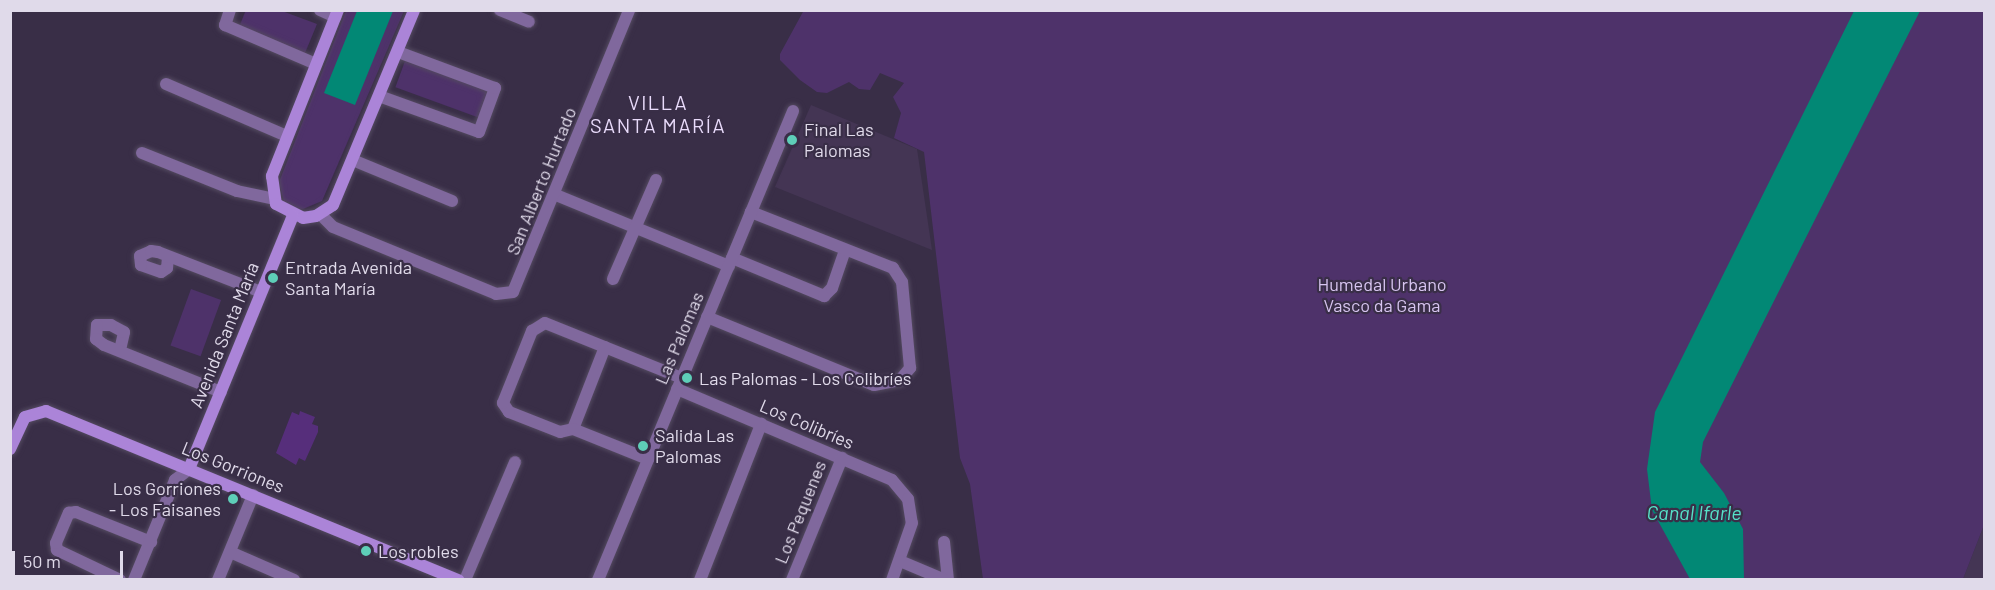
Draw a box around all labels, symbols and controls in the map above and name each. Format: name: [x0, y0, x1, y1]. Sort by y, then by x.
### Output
district label: VILLA SANTA MARÍA: [590, 91, 726, 138]
street label: San Alberto Hurtado: [501, 104, 581, 258]
place label: Final Las Palomas: [804, 119, 874, 162]
marker: Final Las Palomas: [785, 133, 799, 147]
place label: Entrada Avenida Santa María: [285, 257, 412, 300]
street label: Avenida Santa María: [185, 259, 263, 411]
marker: Entrada Avenida Santa María: [266, 271, 280, 285]
park label: Humedal Urbano Vasco da Gama: [1317, 274, 1447, 316]
street label: Las Palomas: [650, 289, 708, 387]
place label: Las Palomas - Los Colibríes: [699, 367, 911, 389]
marker: Las Palomas - Los Colibríes: [680, 371, 694, 385]
street label: Los Colibríes: [757, 395, 857, 453]
place label: Salida Las Palomas: [655, 425, 734, 468]
street label: Los Gorriones: [179, 437, 287, 497]
marker: Salida Las Palomas: [636, 439, 650, 453]
street label: Los Pequenes: [770, 457, 830, 567]
place label: Los Gorriones - Los Faisanes: [109, 478, 221, 520]
marker: Los Gorriones - Los Faisanes: [226, 492, 240, 506]
water label: Canal Ifarle: [1646, 500, 1742, 524]
scale bar: [15, 539, 126, 577]
place label: Los robles: [378, 540, 459, 562]
marker: Los robles: [359, 544, 373, 558]
text: 50 m: [23, 550, 61, 572]

